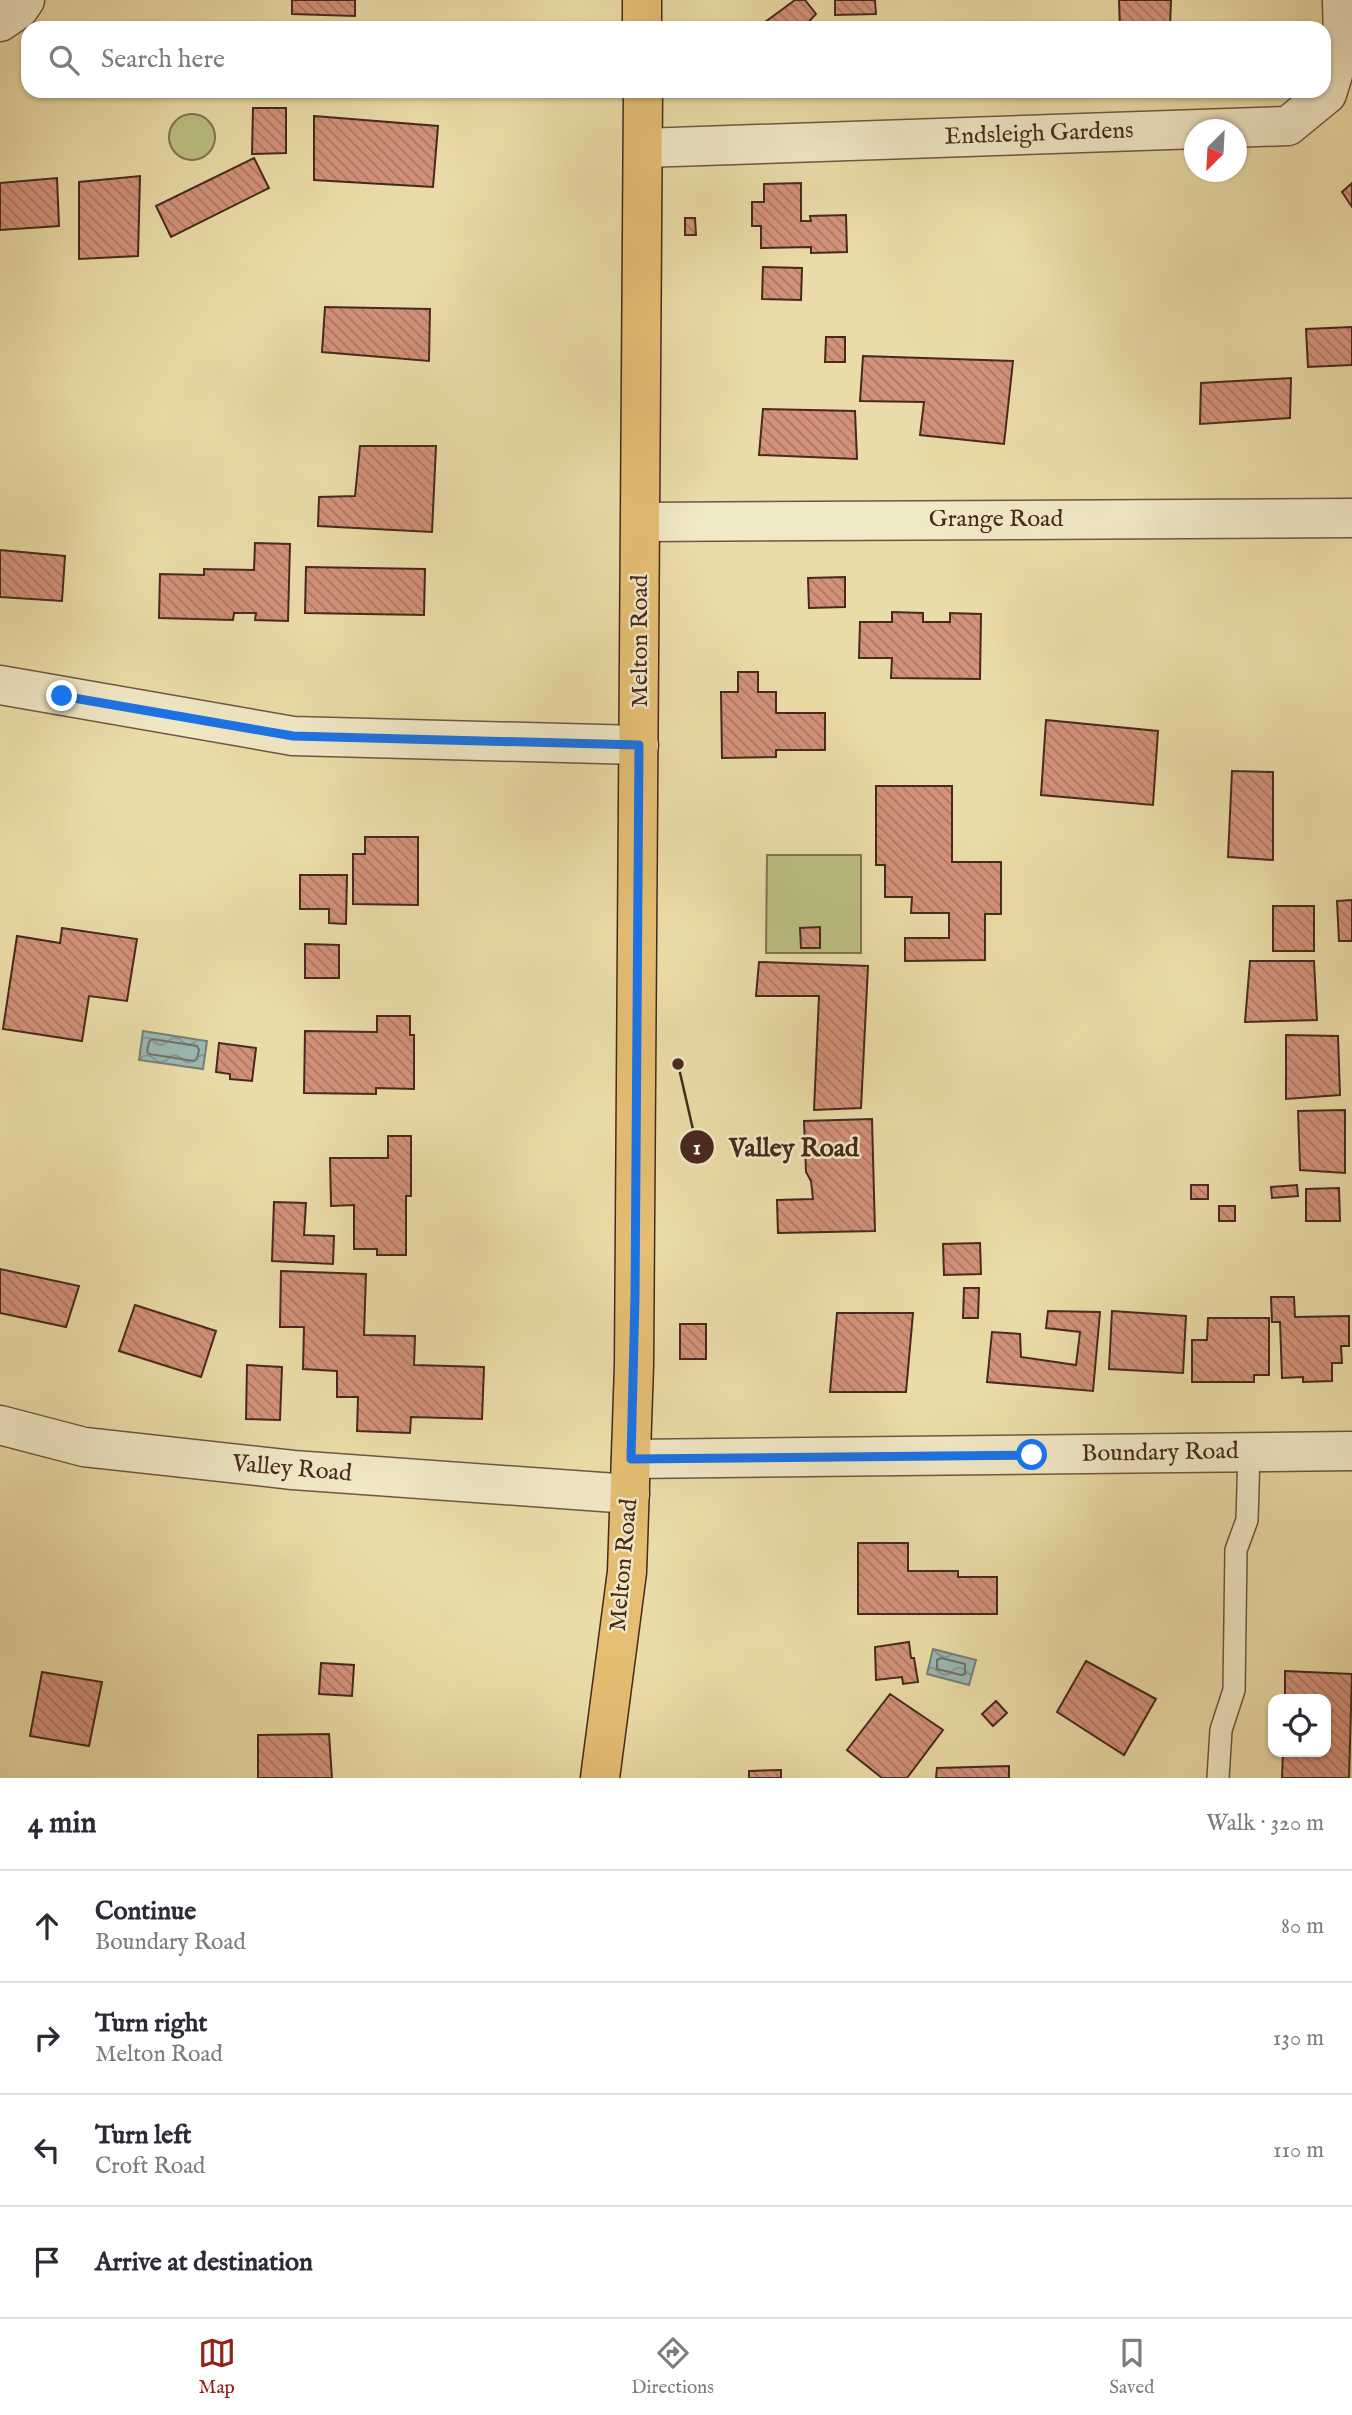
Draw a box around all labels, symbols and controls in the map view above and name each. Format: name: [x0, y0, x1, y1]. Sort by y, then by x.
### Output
search box: [21, 21, 1331, 98]
icon: search: [45, 41, 83, 79]
text: Search here: [101, 43, 225, 76]
street label: Endsleigh Gardens: [944, 115, 1134, 153]
north arrow: [1184, 119, 1247, 182]
street label: Grange Road: [929, 504, 1063, 535]
street label: Melton Road: [625, 574, 656, 708]
route end: [46, 680, 77, 711]
callout: Valley Road: [680, 1123, 873, 1170]
text: Valley Road: [728, 1132, 860, 1165]
text: 1: [693, 1135, 701, 1162]
street label: Boundary Road: [1081, 1436, 1239, 1470]
route start: [1016, 1439, 1047, 1470]
street label: Valley Road: [230, 1448, 353, 1490]
street label: Melton Road: [603, 1497, 645, 1633]
map controls: [1268, 1694, 1331, 1757]
button: locate: [1268, 1694, 1331, 1757]
text: 4 min: [28, 1805, 96, 1843]
text: Walk · 320 m: [1206, 1809, 1324, 1838]
text: Continue: [95, 1895, 196, 1928]
icon: ahead: [28, 1907, 66, 1945]
text: 80 m: [1281, 1912, 1324, 1941]
text: Boundary Road: [95, 1928, 246, 1957]
text: Turn right: [95, 2007, 208, 2040]
icon: right: [28, 2019, 66, 2057]
text: 130 m: [1273, 2024, 1324, 2053]
text: Melton Road: [95, 2040, 223, 2069]
text: Turn left: [95, 2119, 192, 2152]
icon: left: [28, 2131, 66, 2169]
text: 110 m: [1273, 2136, 1324, 2165]
text: Croft Road: [95, 2152, 205, 2181]
icon: arrive: [28, 2243, 66, 2281]
text: Arrive at destination: [95, 2246, 313, 2279]
tab: Map: [198, 2334, 236, 2400]
tab: Directions: [631, 2334, 714, 2400]
tab: Saved: [1109, 2334, 1154, 2400]

